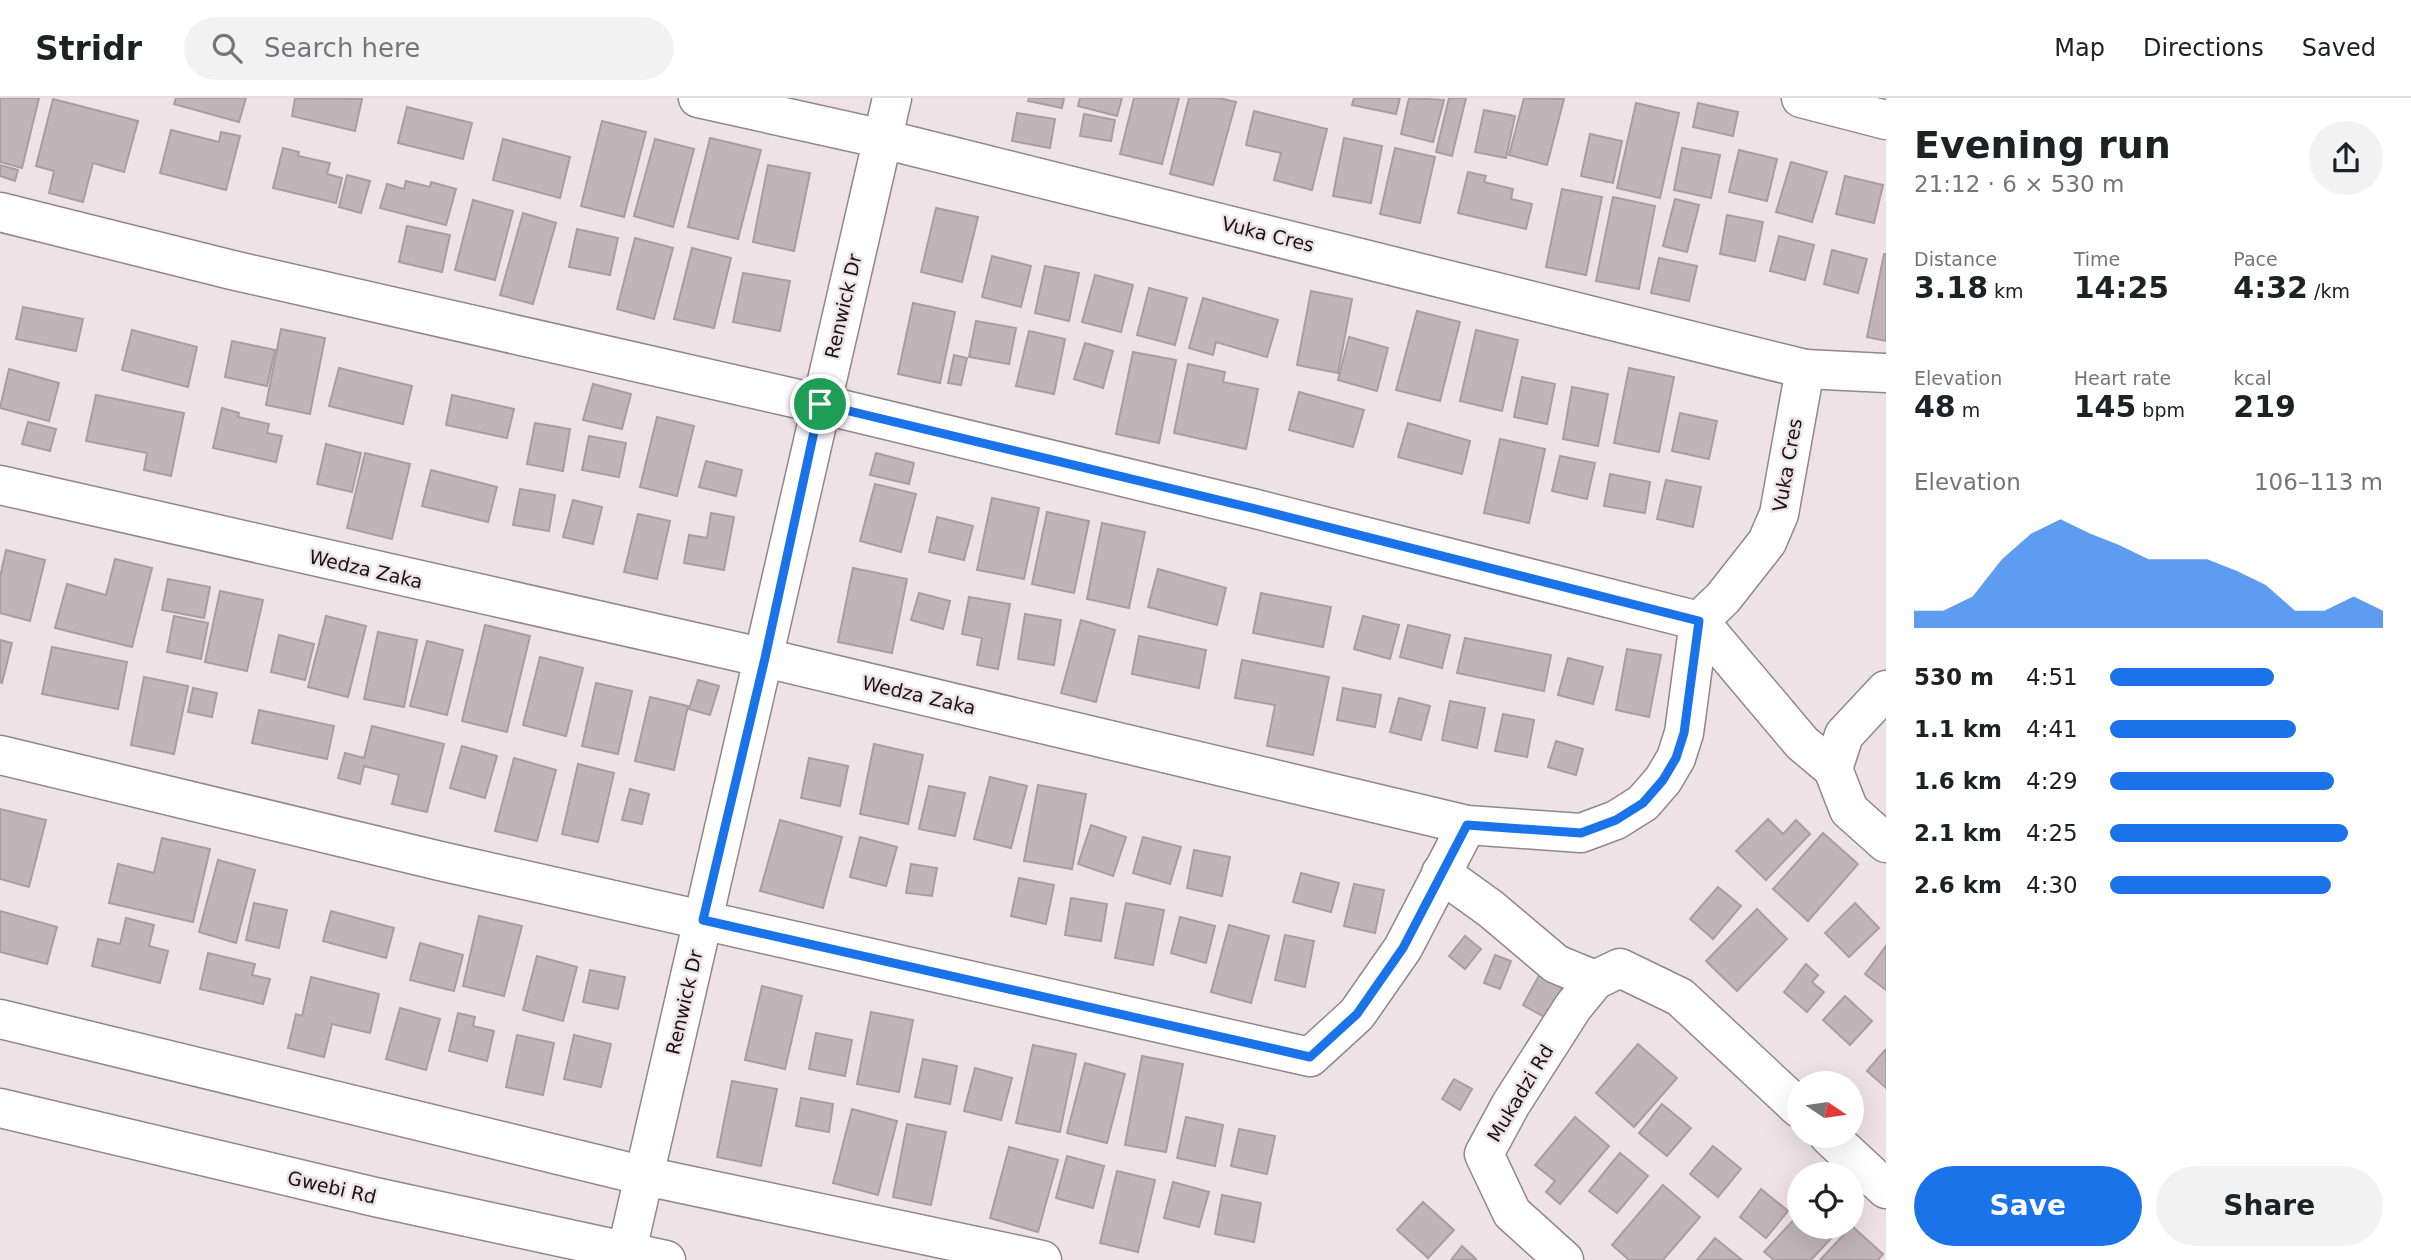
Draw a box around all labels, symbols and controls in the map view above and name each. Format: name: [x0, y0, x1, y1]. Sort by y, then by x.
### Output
search box: [184, 17, 674, 80]
text: Stridr: [35, 29, 142, 68]
icon: search: [208, 29, 246, 67]
text: Search here: [264, 33, 420, 63]
text: Map: [2054, 34, 2105, 62]
text: Directions: [2143, 34, 2264, 62]
text: Saved: [2302, 34, 2376, 62]
button: share: [2309, 121, 2383, 195]
text: Evening run: [1914, 123, 2171, 167]
text: 21:12 · 6 × 530 m: [1914, 171, 2124, 197]
street label: Vuka Cres: [1220, 212, 1316, 256]
text: Distance: [1914, 248, 1997, 270]
text: Time: [2074, 248, 2120, 270]
text: Pace: [2233, 248, 2278, 270]
street label: Renwick Dr: [820, 251, 866, 361]
text: 3.18: [1914, 270, 1988, 305]
text: 14:25: [2074, 270, 2169, 305]
text: 4:32: [2233, 270, 2308, 305]
text: km: [1988, 280, 2024, 302]
text: /km: [2308, 280, 2350, 302]
text: Elevation: [1914, 367, 2002, 389]
text: Heart rate: [2074, 367, 2171, 389]
text: kcal: [2233, 367, 2272, 389]
pin: [790, 374, 850, 434]
icon: arrive: [801, 385, 839, 423]
text: 48: [1914, 389, 1956, 424]
text: 145: [2074, 389, 2136, 424]
text: 219: [2233, 389, 2296, 424]
text: m: [1956, 399, 1980, 421]
text: bpm: [2136, 399, 2185, 421]
street label: Vuka Cres: [1768, 417, 1806, 513]
text: Elevation: [1914, 469, 2021, 495]
text: 106–113 m: [2254, 469, 2383, 495]
street label: Wedza Zaka: [307, 545, 425, 593]
text: 530 m: [1914, 664, 1994, 690]
text: 4:51: [2026, 664, 2078, 690]
street label: Wedza Zaka: [860, 671, 978, 719]
text: 1.1 km: [1914, 716, 2002, 742]
text: 4:41: [2026, 716, 2078, 742]
text: 1.6 km: [1914, 768, 2002, 794]
text: 4:29: [2026, 768, 2078, 794]
text: 2.1 km: [1914, 820, 2002, 846]
text: 4:25: [2026, 820, 2078, 846]
text: 2.6 km: [1914, 872, 2002, 898]
text: 4:30: [2026, 872, 2078, 898]
street label: Renwick Dr: [661, 947, 707, 1057]
street label: Mukadzi Rd: [1482, 1040, 1558, 1146]
north arrow: [1787, 1071, 1864, 1148]
map controls: [1787, 1071, 1864, 1239]
button: locate: [1787, 1162, 1864, 1239]
street label: Gwebi Rd: [285, 1166, 379, 1208]
button: Save: [1914, 1166, 2142, 1246]
button: Share: [2156, 1166, 2383, 1246]

